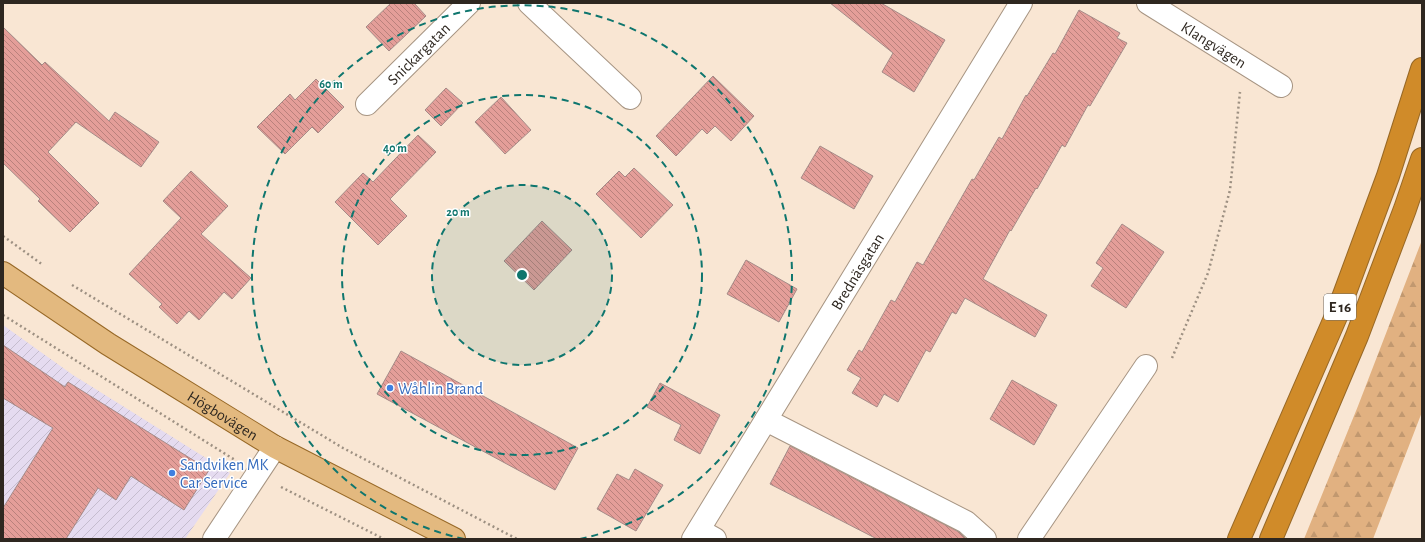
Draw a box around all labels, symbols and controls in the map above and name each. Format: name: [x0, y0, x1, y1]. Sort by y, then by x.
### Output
street label: Klangvägen: [1178, 19, 1249, 71]
street label: Snickargatan: [385, 20, 453, 88]
text: 60 m: [319, 78, 343, 90]
text: 40 m: [383, 142, 407, 154]
text: 20 m: [446, 206, 470, 218]
street label: Brednäsgatan: [828, 231, 887, 313]
centre of rings: [515, 268, 529, 282]
road number: E 16: [1324, 294, 1356, 320]
place label: Wåhlin Brand: [398, 381, 483, 397]
marker: Wåhlin Brand: [385, 383, 395, 393]
street label: Högbovägen: [185, 388, 261, 444]
place label: Sandviken MK Car Service: [180, 457, 269, 491]
marker: Sandviken MK Car Service: [167, 468, 177, 478]

